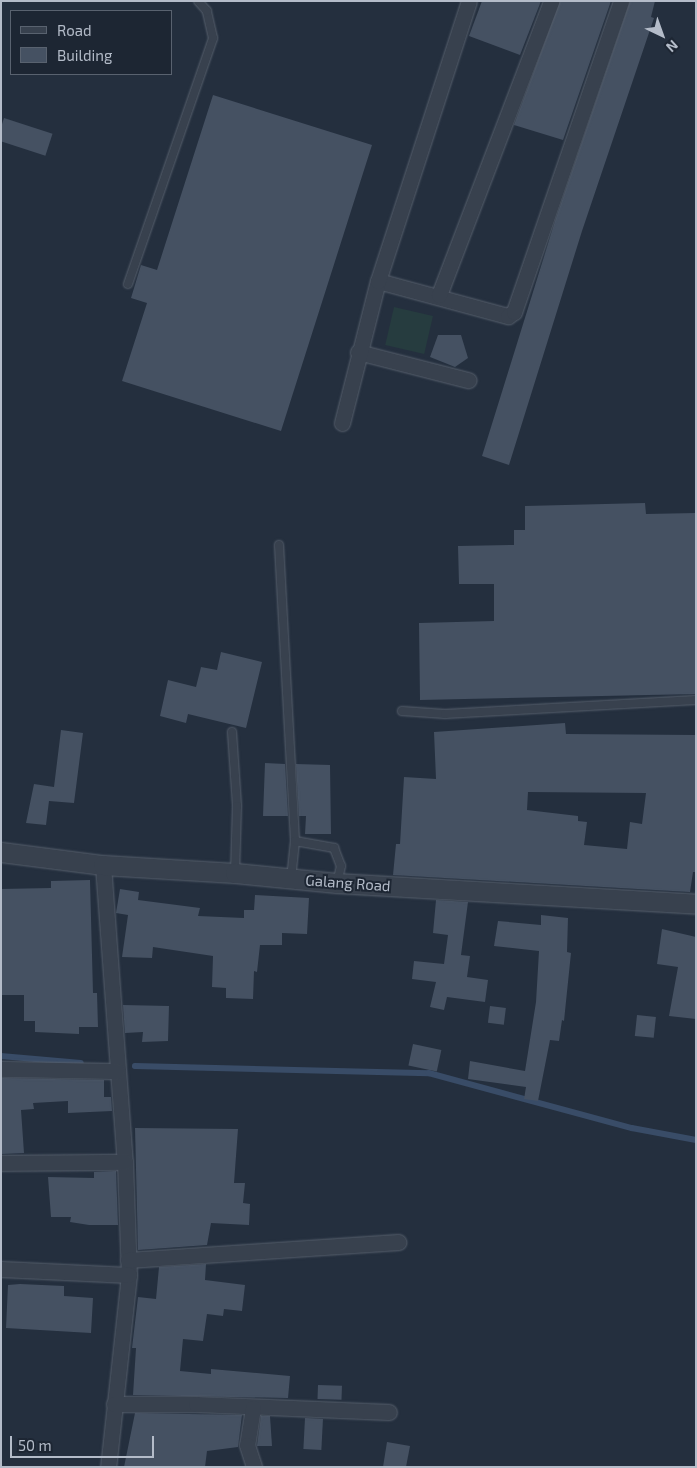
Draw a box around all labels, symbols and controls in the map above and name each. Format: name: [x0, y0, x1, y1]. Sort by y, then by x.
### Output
legend: [10, 10, 172, 75]
north arrow: [637, 10, 687, 60]
text: Road: [57, 21, 92, 39]
text: N: [663, 37, 682, 56]
text: Building: [57, 46, 112, 64]
street label: Galang Road: [305, 871, 391, 895]
scale bar: [12, 1426, 156, 1458]
text: 50 m: [18, 1436, 52, 1454]

